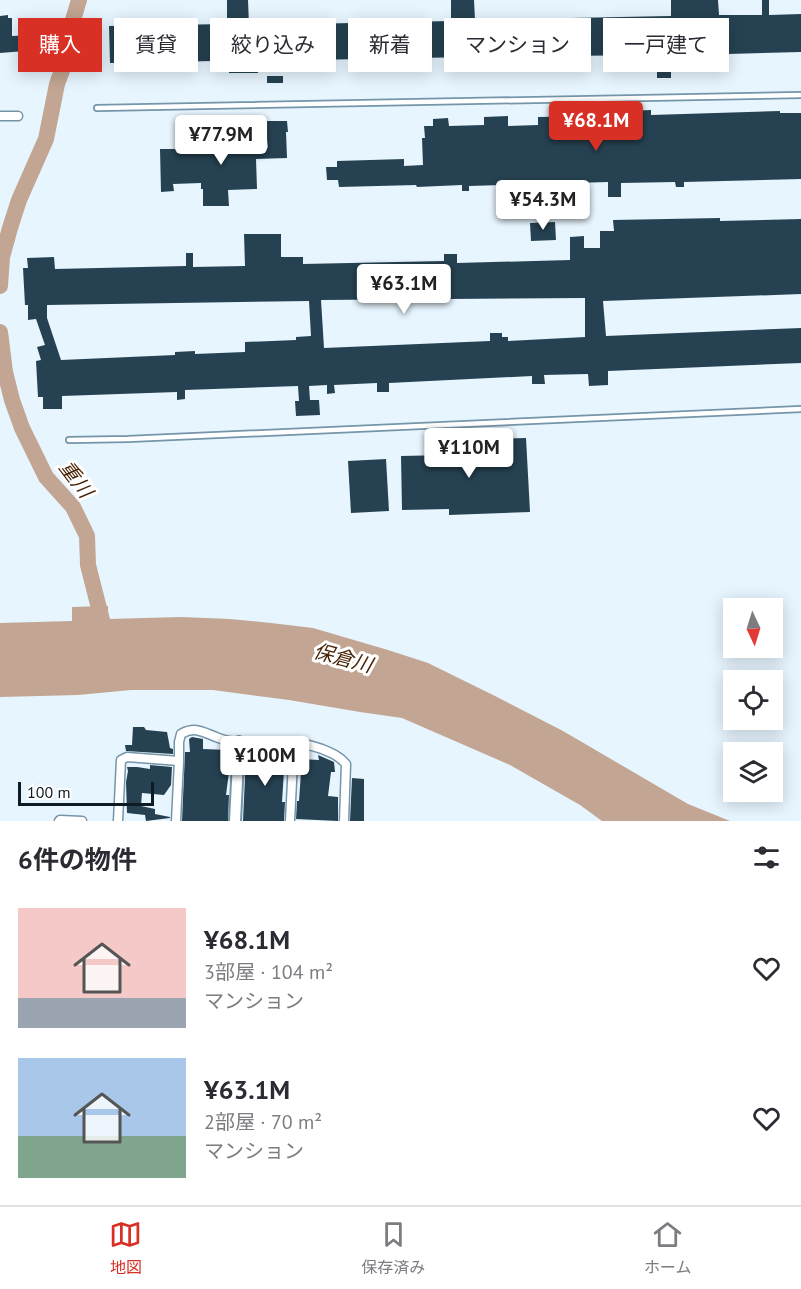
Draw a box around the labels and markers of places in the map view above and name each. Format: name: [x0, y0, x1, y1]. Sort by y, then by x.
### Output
pin: ¥68.1M: [547, 101, 645, 152]
pin: ¥77.9M: [172, 115, 270, 166]
pin: ¥54.3M: [494, 180, 592, 231]
pin: ¥63.1M: [355, 264, 453, 315]
pin: ¥110M: [427, 428, 511, 479]
pin: ¥100M: [223, 736, 307, 787]

